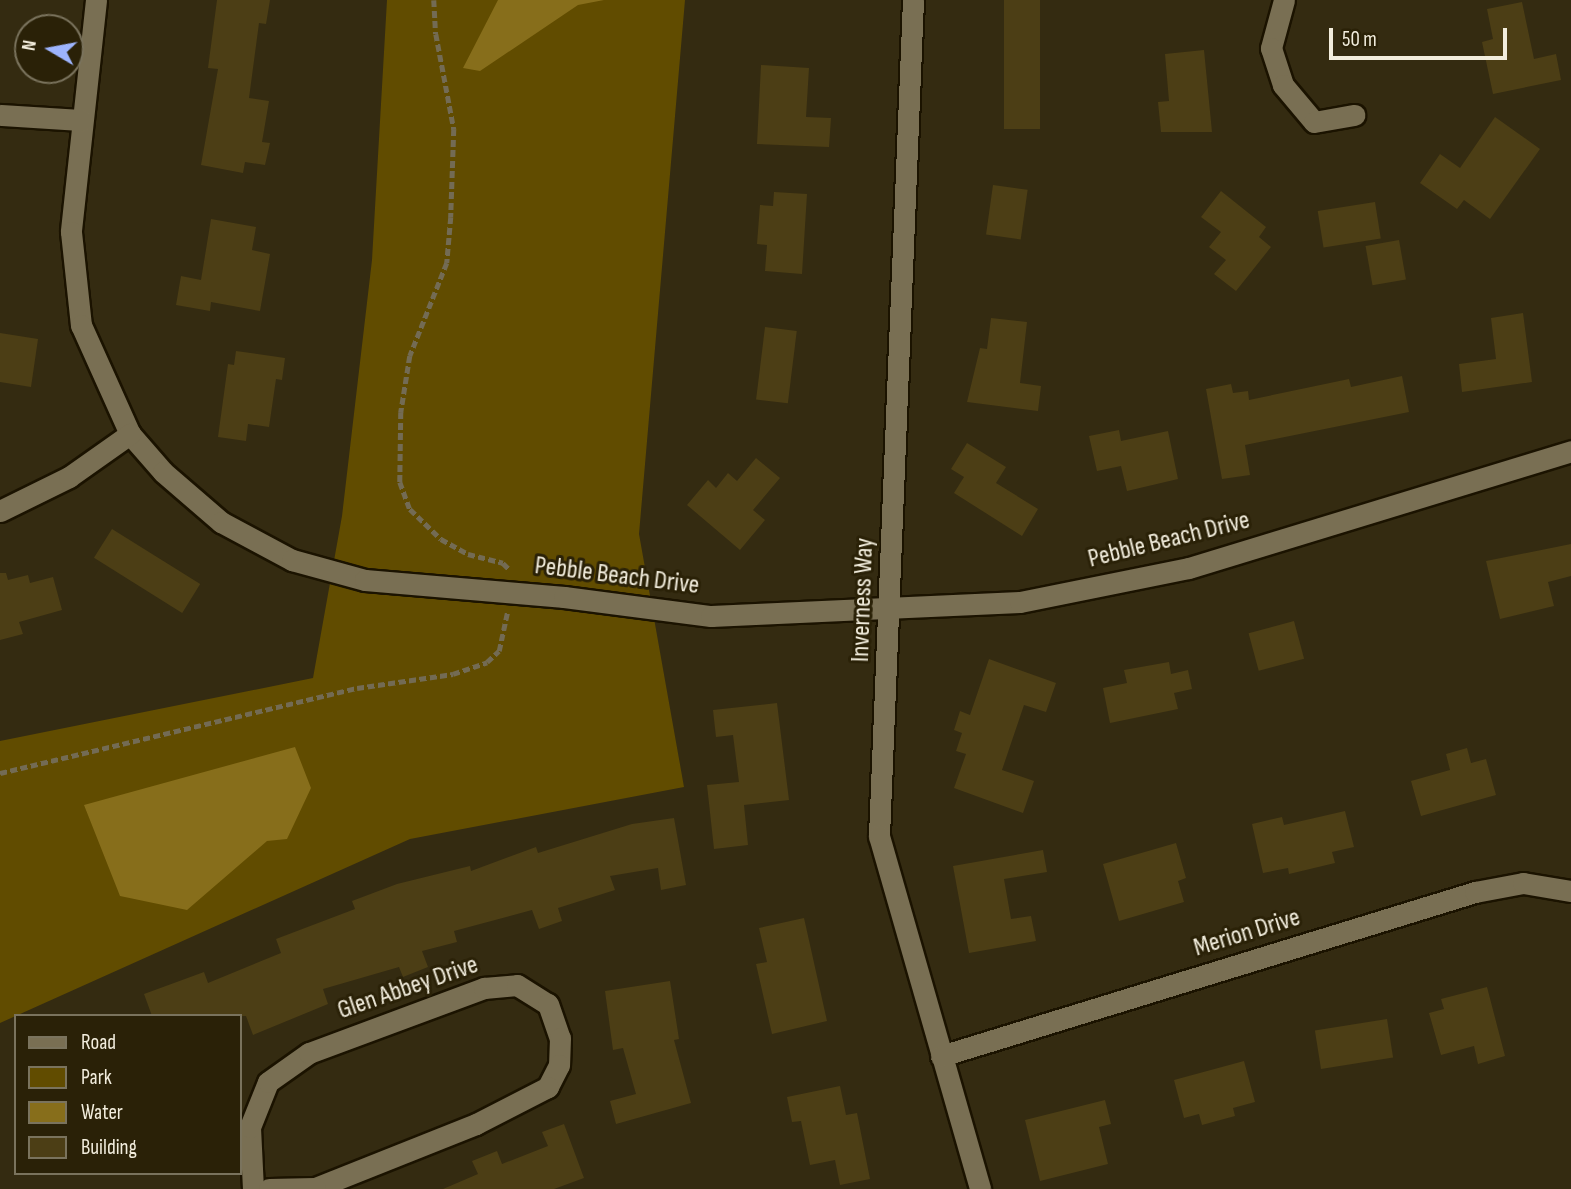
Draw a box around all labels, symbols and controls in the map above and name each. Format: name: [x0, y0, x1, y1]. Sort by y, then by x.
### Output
north arrow: [14, 14, 84, 84]
scale bar: [1333, 14, 1512, 58]
text: 50 m: [1342, 27, 1377, 52]
text: N: [18, 39, 42, 53]
street label: Pebble Beach Drive: [1085, 505, 1253, 575]
street label: Inverness Way: [845, 537, 881, 663]
street label: Pebble Beach Drive: [533, 550, 701, 602]
street label: Merion Drive: [1190, 902, 1304, 964]
street label: Glen Abbey Drive: [334, 949, 482, 1027]
legend: [14, 1014, 242, 1175]
text: Road: [81, 1030, 116, 1055]
text: Park: [81, 1065, 112, 1090]
text: Water: [81, 1100, 123, 1125]
text: Building: [81, 1135, 137, 1160]

